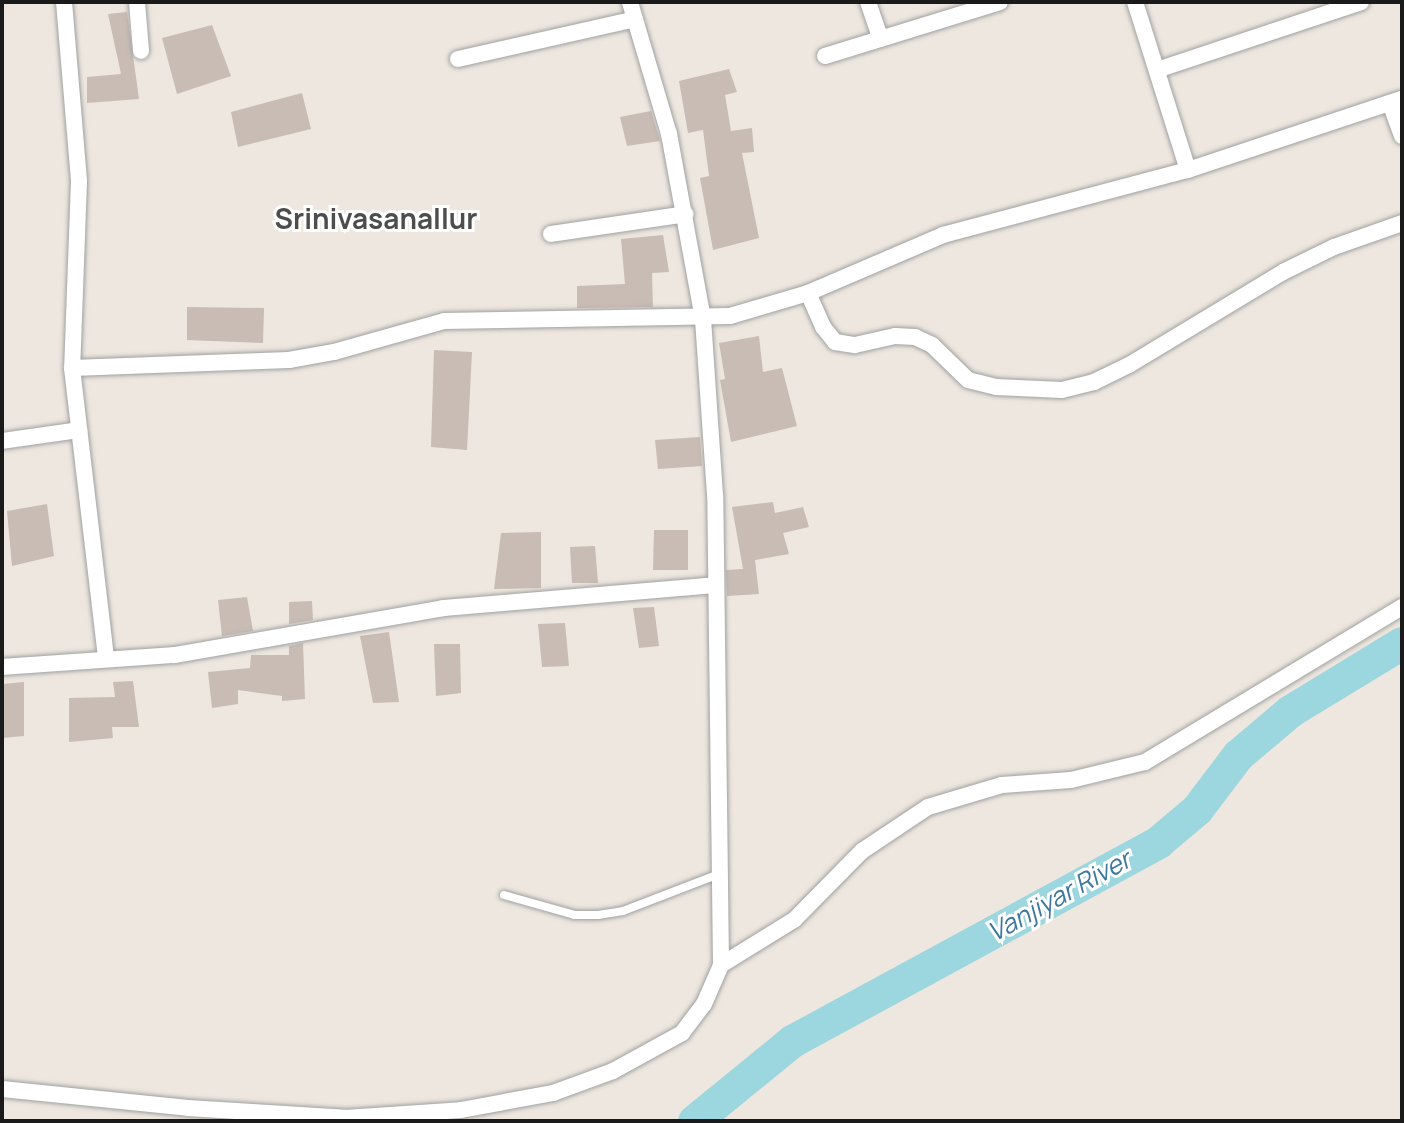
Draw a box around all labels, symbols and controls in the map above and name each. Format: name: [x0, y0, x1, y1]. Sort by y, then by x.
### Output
district label: Srinivasanallur: [275, 201, 477, 235]
water label: Vanjiyar River: [982, 844, 1136, 948]

